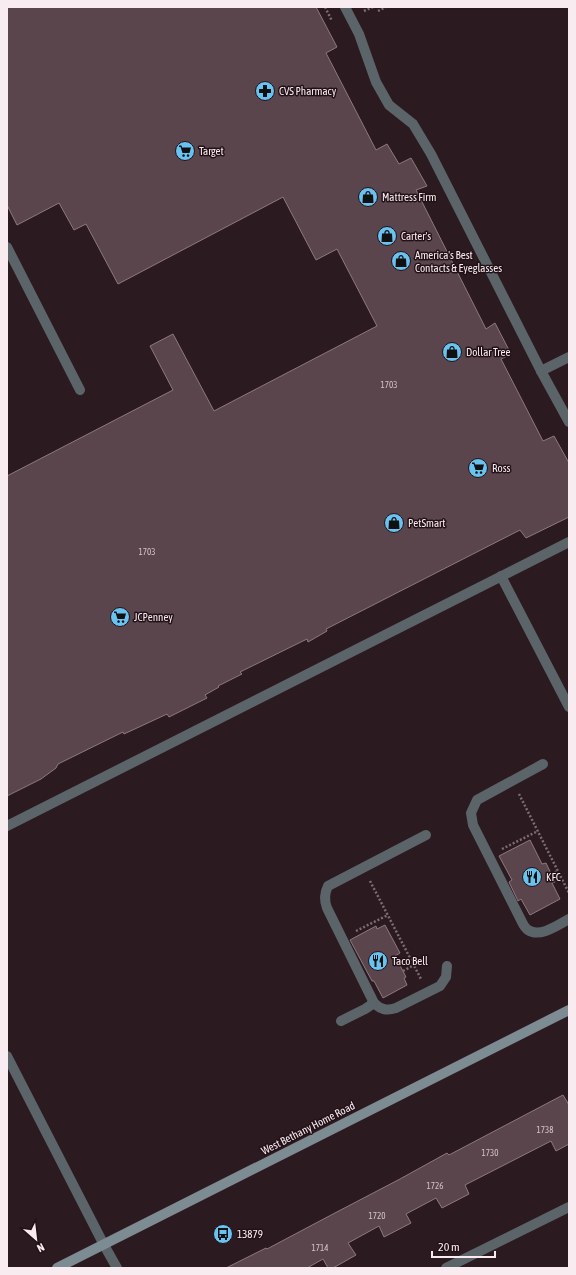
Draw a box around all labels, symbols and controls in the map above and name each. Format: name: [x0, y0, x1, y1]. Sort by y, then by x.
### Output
pharmacy icon: CVS Pharmacy: [254, 80, 276, 102]
place label: CVS Pharmacy: [279, 85, 337, 97]
supermarket icon: Target: [174, 140, 196, 162]
place label: Target: [199, 145, 224, 157]
shop icon: Mattress Firm: [357, 186, 379, 208]
place label: Mattress Firm: [382, 191, 437, 203]
shop icon: Carter's: [376, 225, 398, 247]
place label: Carter's: [401, 230, 431, 242]
place label: America's Best Contacts & Eyeglasses: [415, 249, 502, 274]
shop icon: America's Best Contacts & Eyeglasses: [390, 250, 412, 272]
shop icon: Dollar Tree: [441, 341, 463, 363]
place label: Dollar Tree: [466, 346, 510, 358]
house number: 1703: [381, 380, 397, 390]
supermarket icon: Ross: [467, 457, 489, 479]
place label: Ross: [492, 462, 511, 474]
shop icon: PetSmart: [383, 512, 405, 534]
place label: PetSmart: [408, 517, 445, 529]
house number: 1703: [139, 547, 155, 557]
supermarket icon: JCPenney: [109, 606, 131, 628]
place label: JCPenney: [134, 611, 173, 623]
restaurant icon: KFC: [521, 866, 543, 888]
place label: KFC: [546, 871, 561, 883]
restaurant icon: Taco Bell: [367, 950, 389, 972]
place label: Taco Bell: [392, 955, 428, 967]
street label: West Bethany Home Road: [259, 1099, 357, 1157]
house number: 1738: [537, 1125, 553, 1135]
house number: 1730: [482, 1148, 498, 1158]
house number: 1726: [427, 1181, 443, 1191]
house number: 1720: [369, 1211, 385, 1221]
north arrow: [16, 1219, 56, 1259]
bus stop icon: 13879: [212, 1223, 234, 1245]
place label: 13879: [237, 1228, 263, 1240]
scale bar: [432, 1233, 495, 1259]
text: 20 m: [438, 1240, 460, 1254]
text: N: [35, 1241, 46, 1255]
house number: 1714: [312, 1243, 328, 1253]

